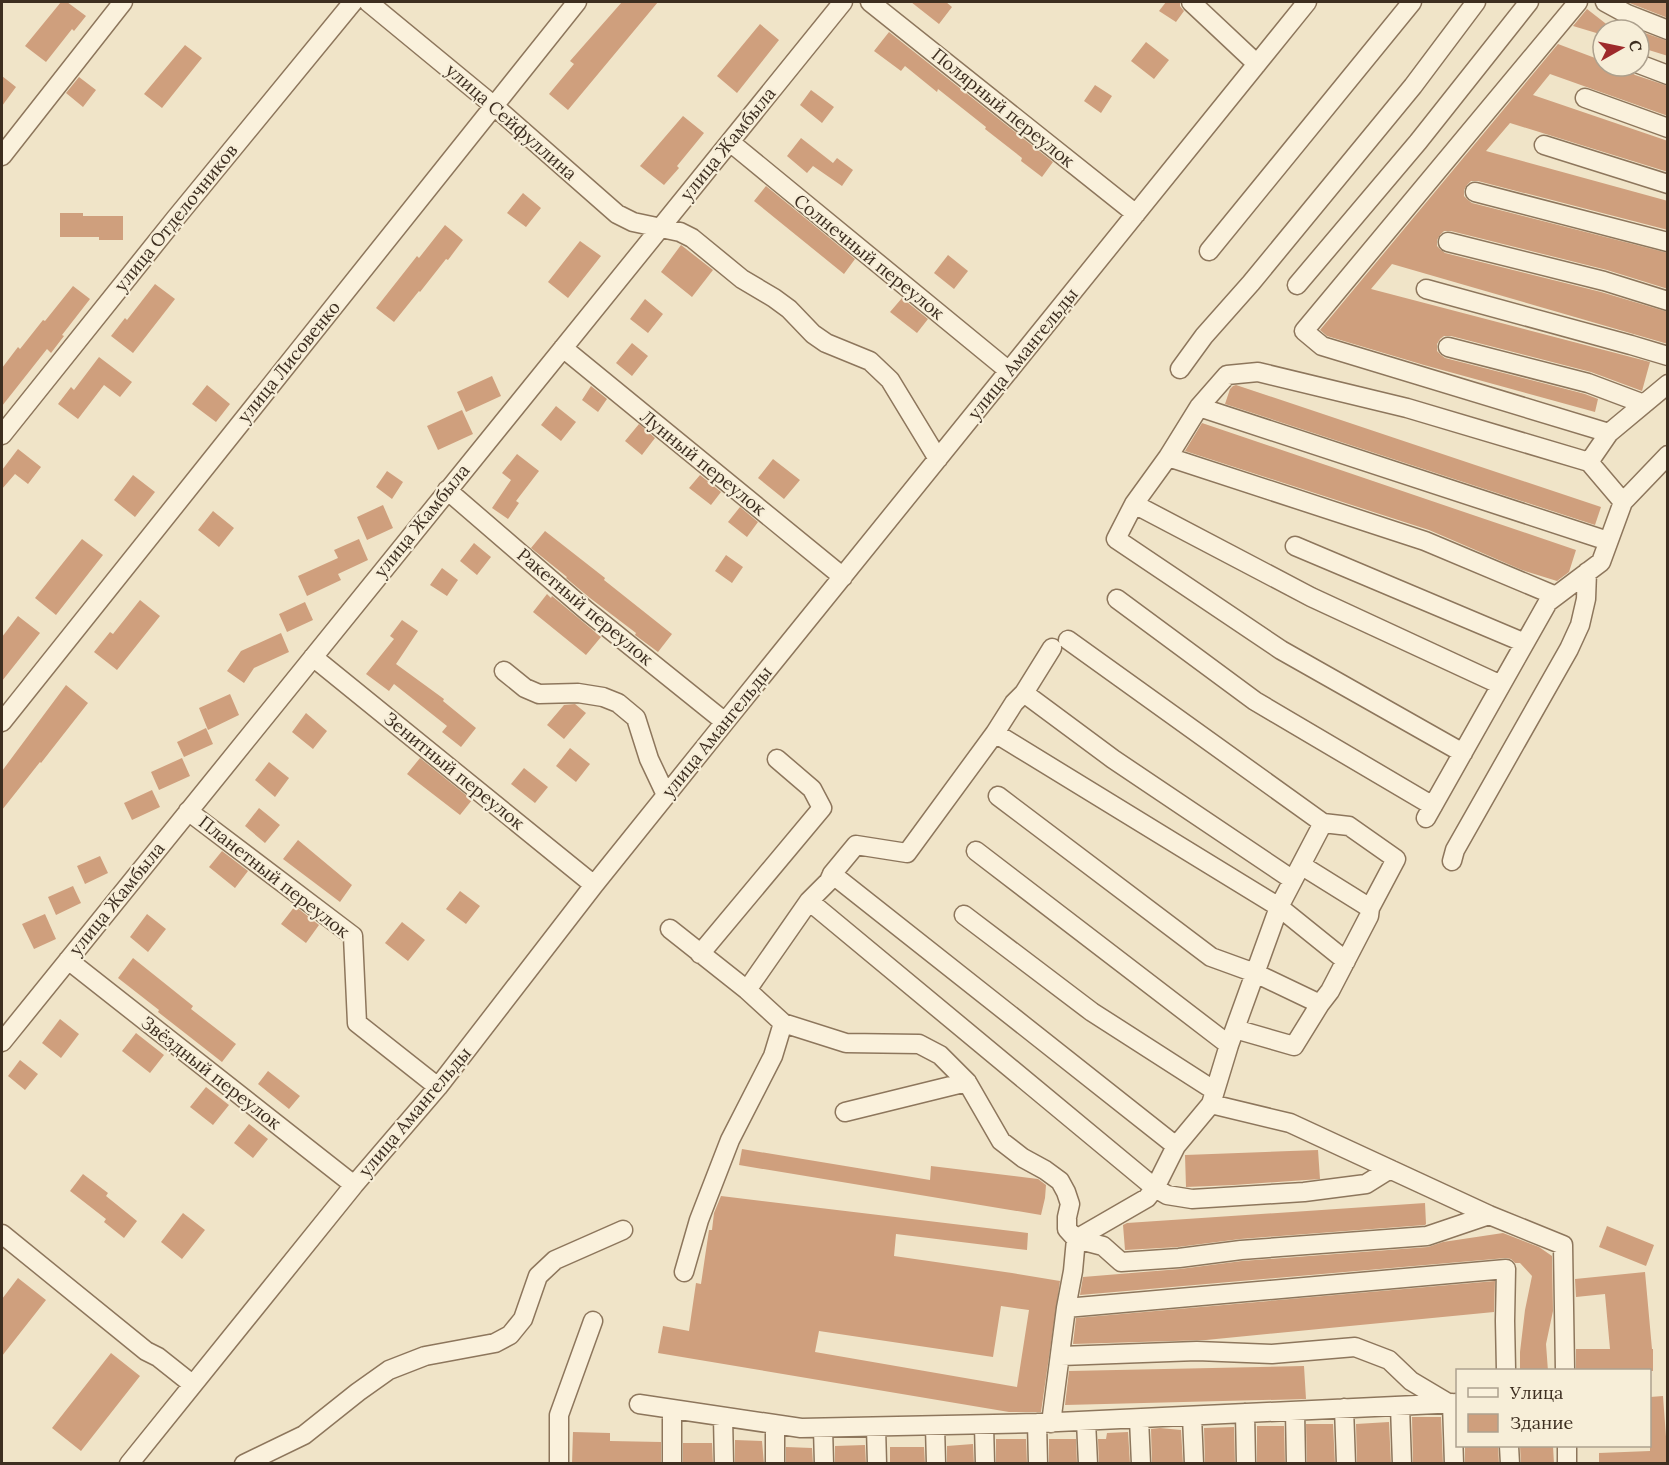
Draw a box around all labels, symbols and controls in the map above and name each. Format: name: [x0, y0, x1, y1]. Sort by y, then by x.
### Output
north arrow: [1591, 18, 1651, 78]
text: С: [1625, 39, 1647, 53]
street label: Полярный переулок: [927, 43, 1080, 173]
street label: улица Сейфуллина: [441, 58, 582, 185]
street label: улица Жамбыла: [675, 82, 780, 205]
street label: улица Отделочников: [109, 139, 242, 296]
street label: Солнечный переулок: [789, 189, 949, 325]
street label: улица Амангельды: [962, 283, 1083, 424]
street label: улица Лисовенко: [232, 296, 345, 427]
street label: Лунный переулок: [636, 405, 771, 521]
street label: улица Жамбыла: [369, 459, 474, 582]
street label: Ракетный переулок: [513, 543, 658, 670]
street label: улица Амангельды: [656, 661, 777, 802]
street label: Зенитный переулок: [379, 707, 530, 835]
street label: Планетный переулок: [194, 810, 355, 943]
street label: улица Жамбыла: [64, 837, 169, 960]
street label: Звёздный переулок: [137, 1011, 286, 1135]
street label: улица Амангельды: [353, 1042, 476, 1181]
legend: [1456, 1369, 1651, 1447]
text: Улица: [1509, 1381, 1563, 1404]
text: Здание: [1510, 1411, 1573, 1434]

